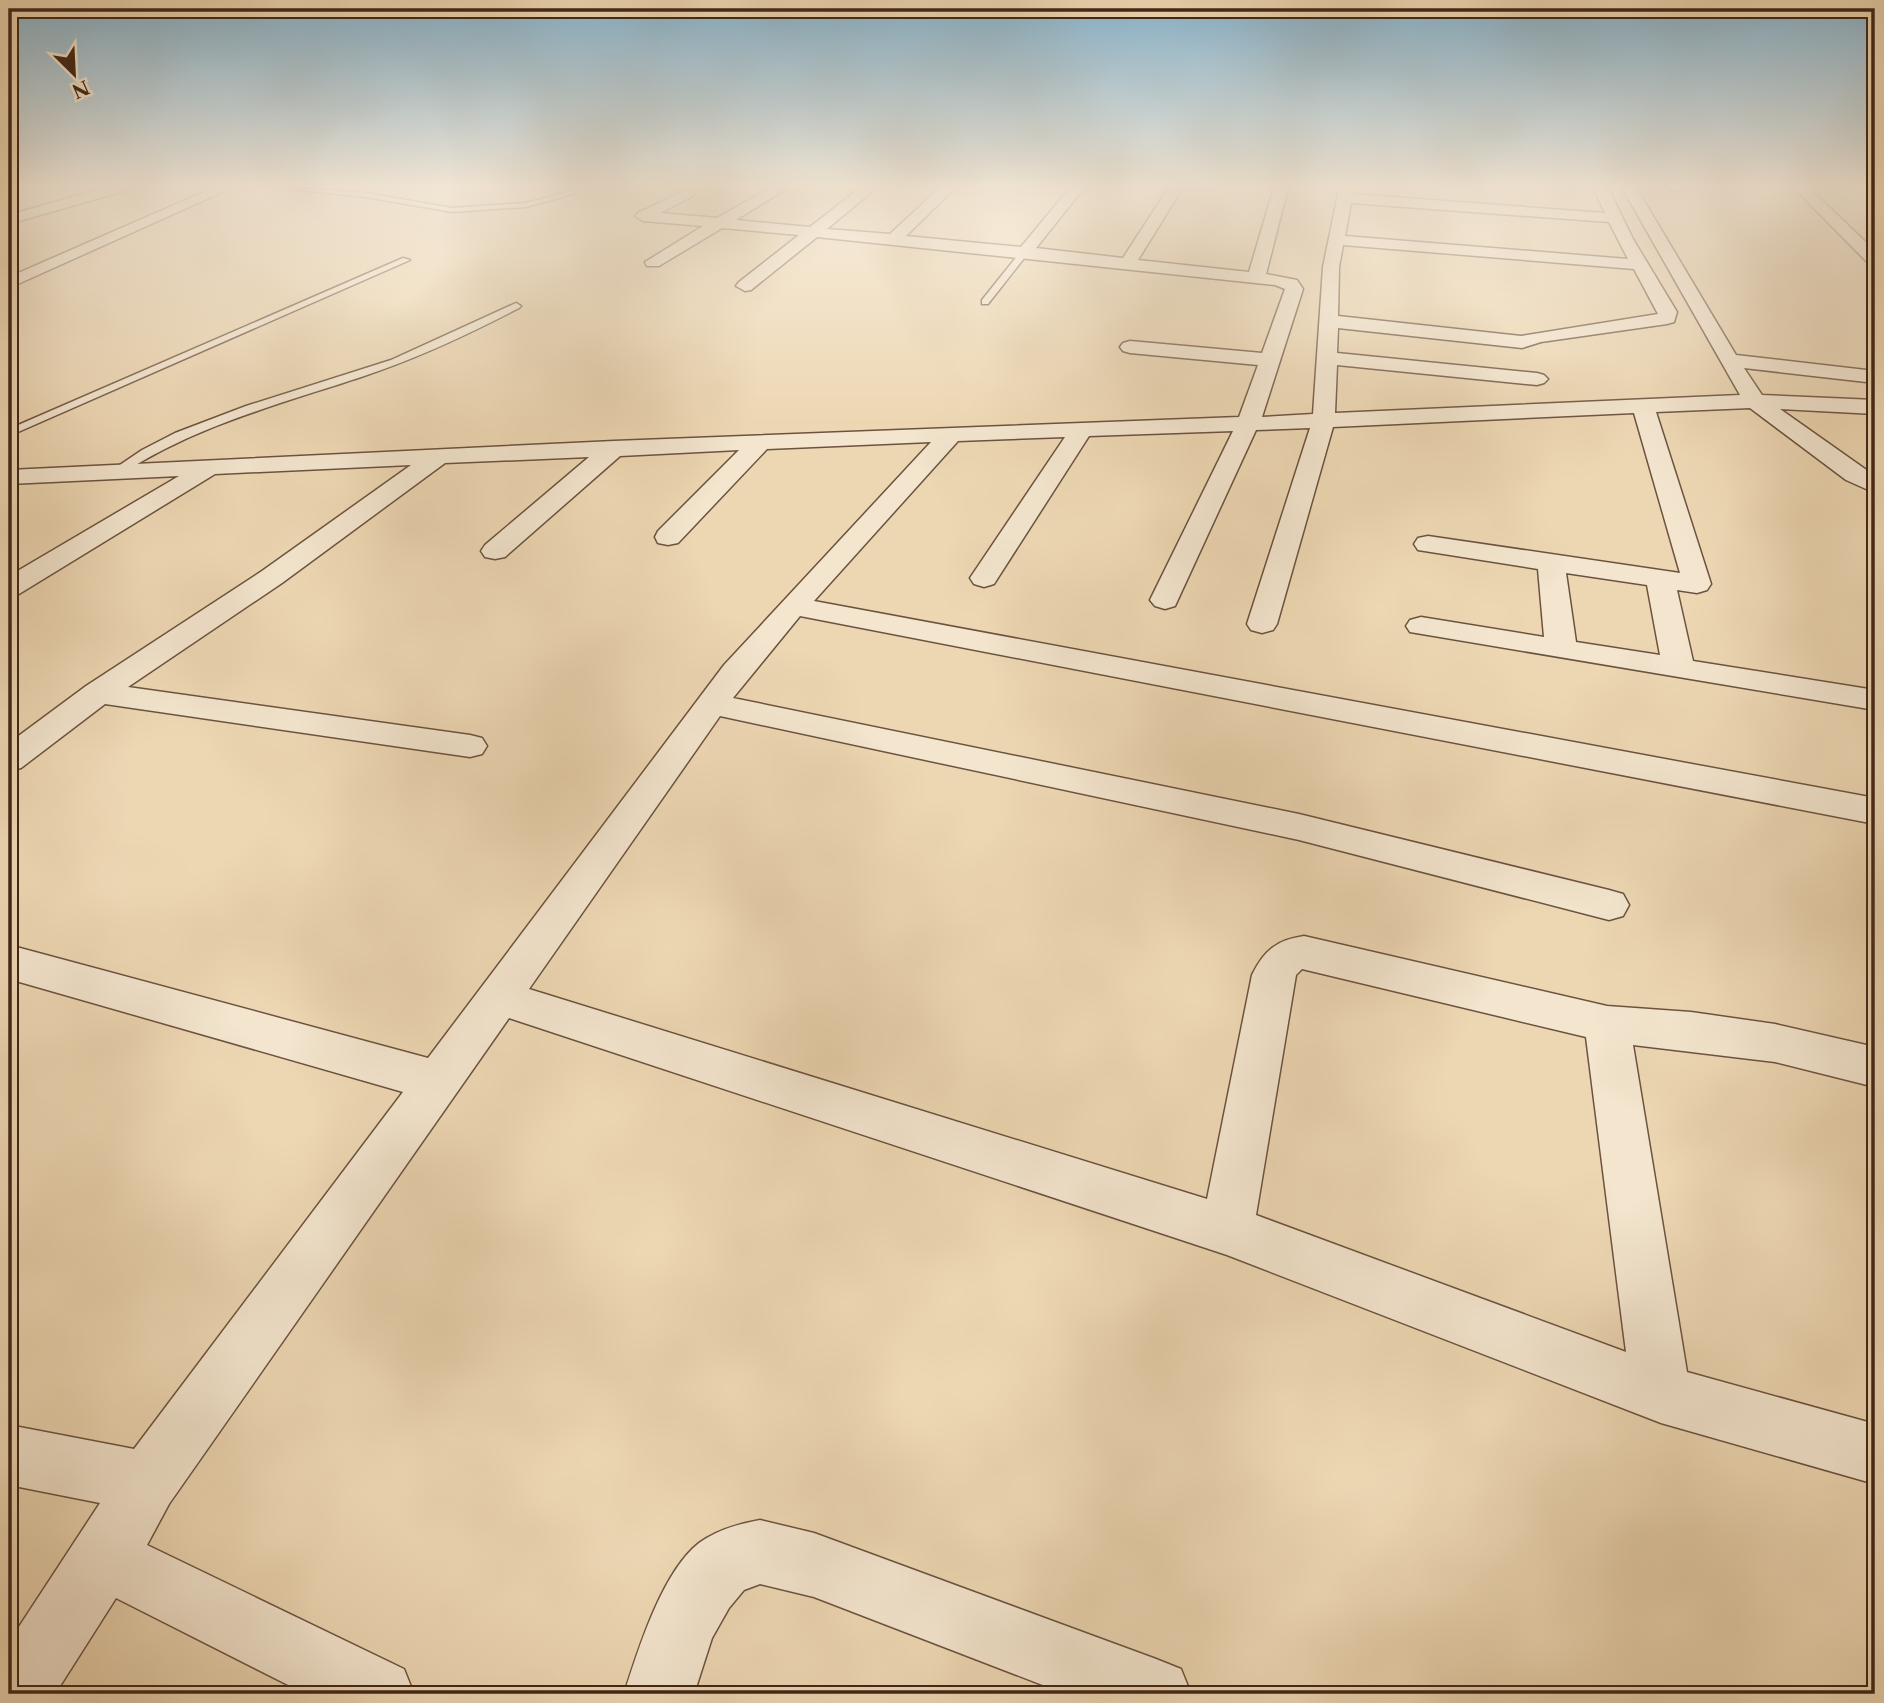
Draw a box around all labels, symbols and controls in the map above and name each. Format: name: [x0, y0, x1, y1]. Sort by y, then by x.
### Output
north arrow: [38, 38, 108, 108]
text: N: [68, 75, 93, 103]

